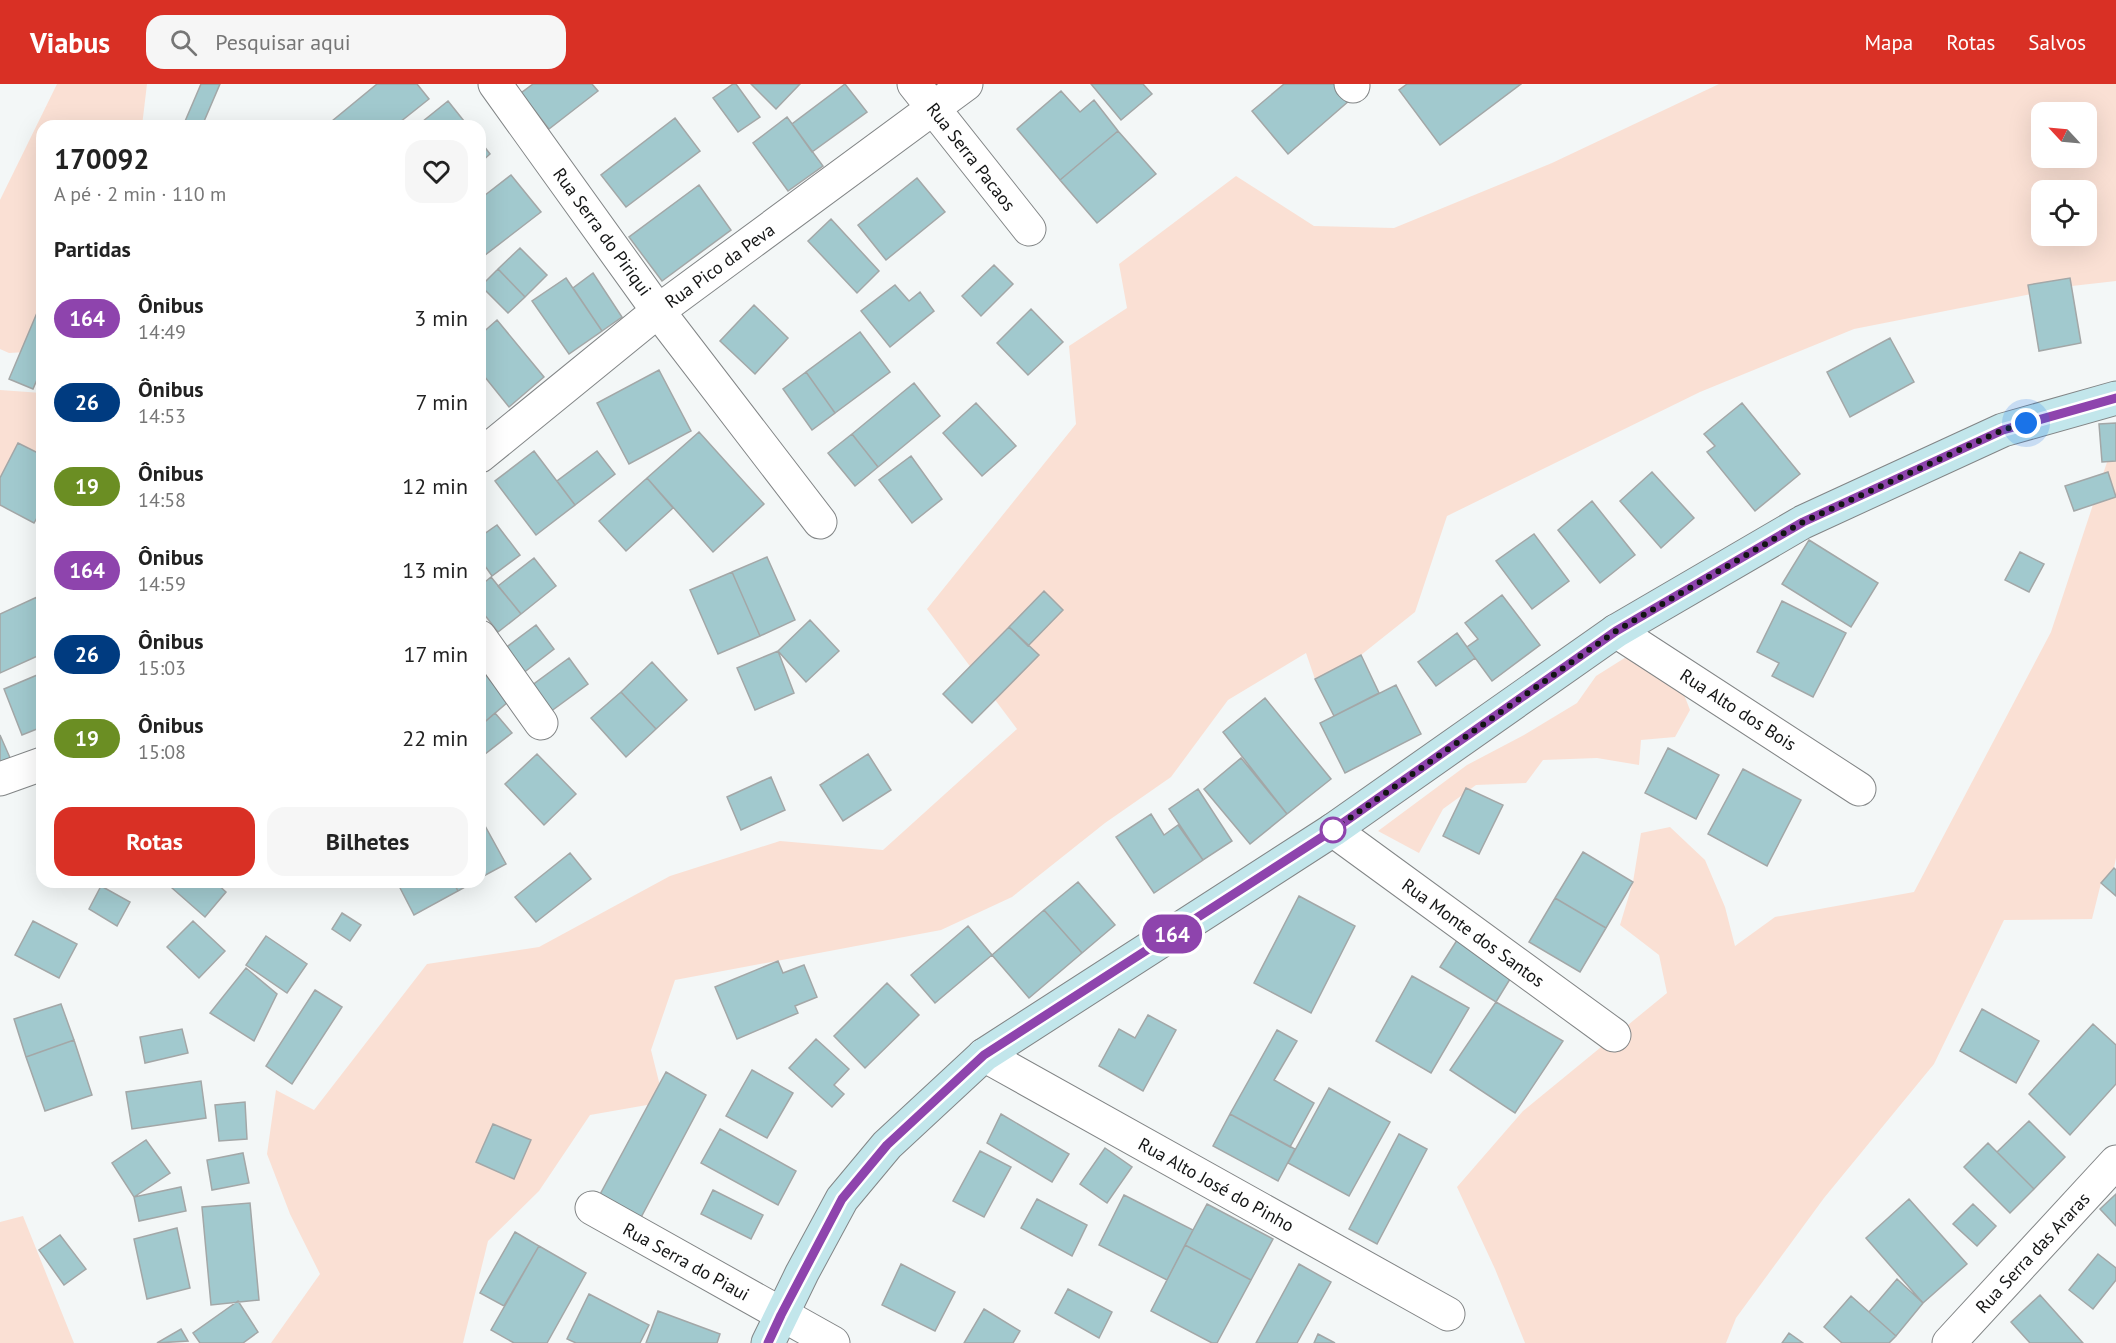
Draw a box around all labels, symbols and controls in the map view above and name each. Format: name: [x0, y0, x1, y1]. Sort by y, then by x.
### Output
search box: [146, 15, 566, 69]
text: Viabus: [30, 24, 110, 61]
icon: search: [167, 26, 200, 59]
text: Pesquisar aqui: [215, 28, 351, 56]
text: Mapa: [1864, 29, 1913, 56]
text: Rotas: [1946, 29, 1995, 56]
text: Salvos: [2028, 29, 2086, 56]
street label: Rua Serra Pacaos: [922, 98, 1021, 215]
north arrow: [2031, 102, 2097, 168]
map controls: [2031, 102, 2097, 246]
text: 170092: [54, 140, 149, 177]
button: heart: [405, 140, 468, 203]
street label: Rua Serra do Piriqui: [548, 163, 657, 300]
button: locate: [2031, 180, 2097, 246]
text: A pé · 2 min · 110 m: [54, 181, 226, 207]
street label: Rua Pico da Peva: [660, 218, 779, 313]
text: Partidas: [54, 235, 131, 263]
text: Ônibus: [138, 291, 204, 319]
text: 3 min: [414, 304, 468, 332]
text: 164: [69, 305, 105, 332]
text: 14:49: [138, 319, 186, 345]
text: Ônibus: [138, 375, 204, 403]
text: 7 min: [416, 388, 468, 416]
text: 26: [75, 389, 99, 416]
text: 14:53: [138, 403, 186, 429]
your location: [2011, 408, 2041, 438]
text: Ônibus: [138, 459, 204, 487]
text: 12 min: [402, 472, 468, 500]
text: 19: [75, 473, 99, 500]
text: 14:58: [138, 487, 186, 513]
text: Ônibus: [138, 543, 204, 571]
text: 13 min: [402, 556, 468, 584]
text: 164: [69, 557, 105, 584]
text: 14:59: [138, 571, 186, 597]
text: Ônibus: [138, 627, 204, 655]
text: 17 min: [404, 640, 468, 668]
text: 26: [75, 641, 99, 668]
text: 15:03: [138, 655, 186, 681]
street label: Rua Alto dos Bois: [1676, 663, 1801, 756]
text: Ônibus: [138, 711, 204, 739]
text: 22 min: [402, 724, 468, 752]
text: 19: [75, 725, 99, 752]
text: 15:08: [138, 739, 186, 765]
button: Rotas: [54, 807, 255, 876]
button: Bilhetes: [267, 807, 468, 876]
unlabelled marker: [1320, 817, 1346, 843]
street label: Rua Monte dos Santos: [1397, 873, 1549, 992]
line badge: 164: [1138, 914, 1206, 954]
text: 164: [1154, 921, 1190, 948]
street label: Rua Alto José do Pinho: [1134, 1132, 1298, 1237]
street label: Rua Serra das Araras: [1971, 1187, 2095, 1318]
street label: Rua Serra do Piaui: [619, 1217, 754, 1306]

